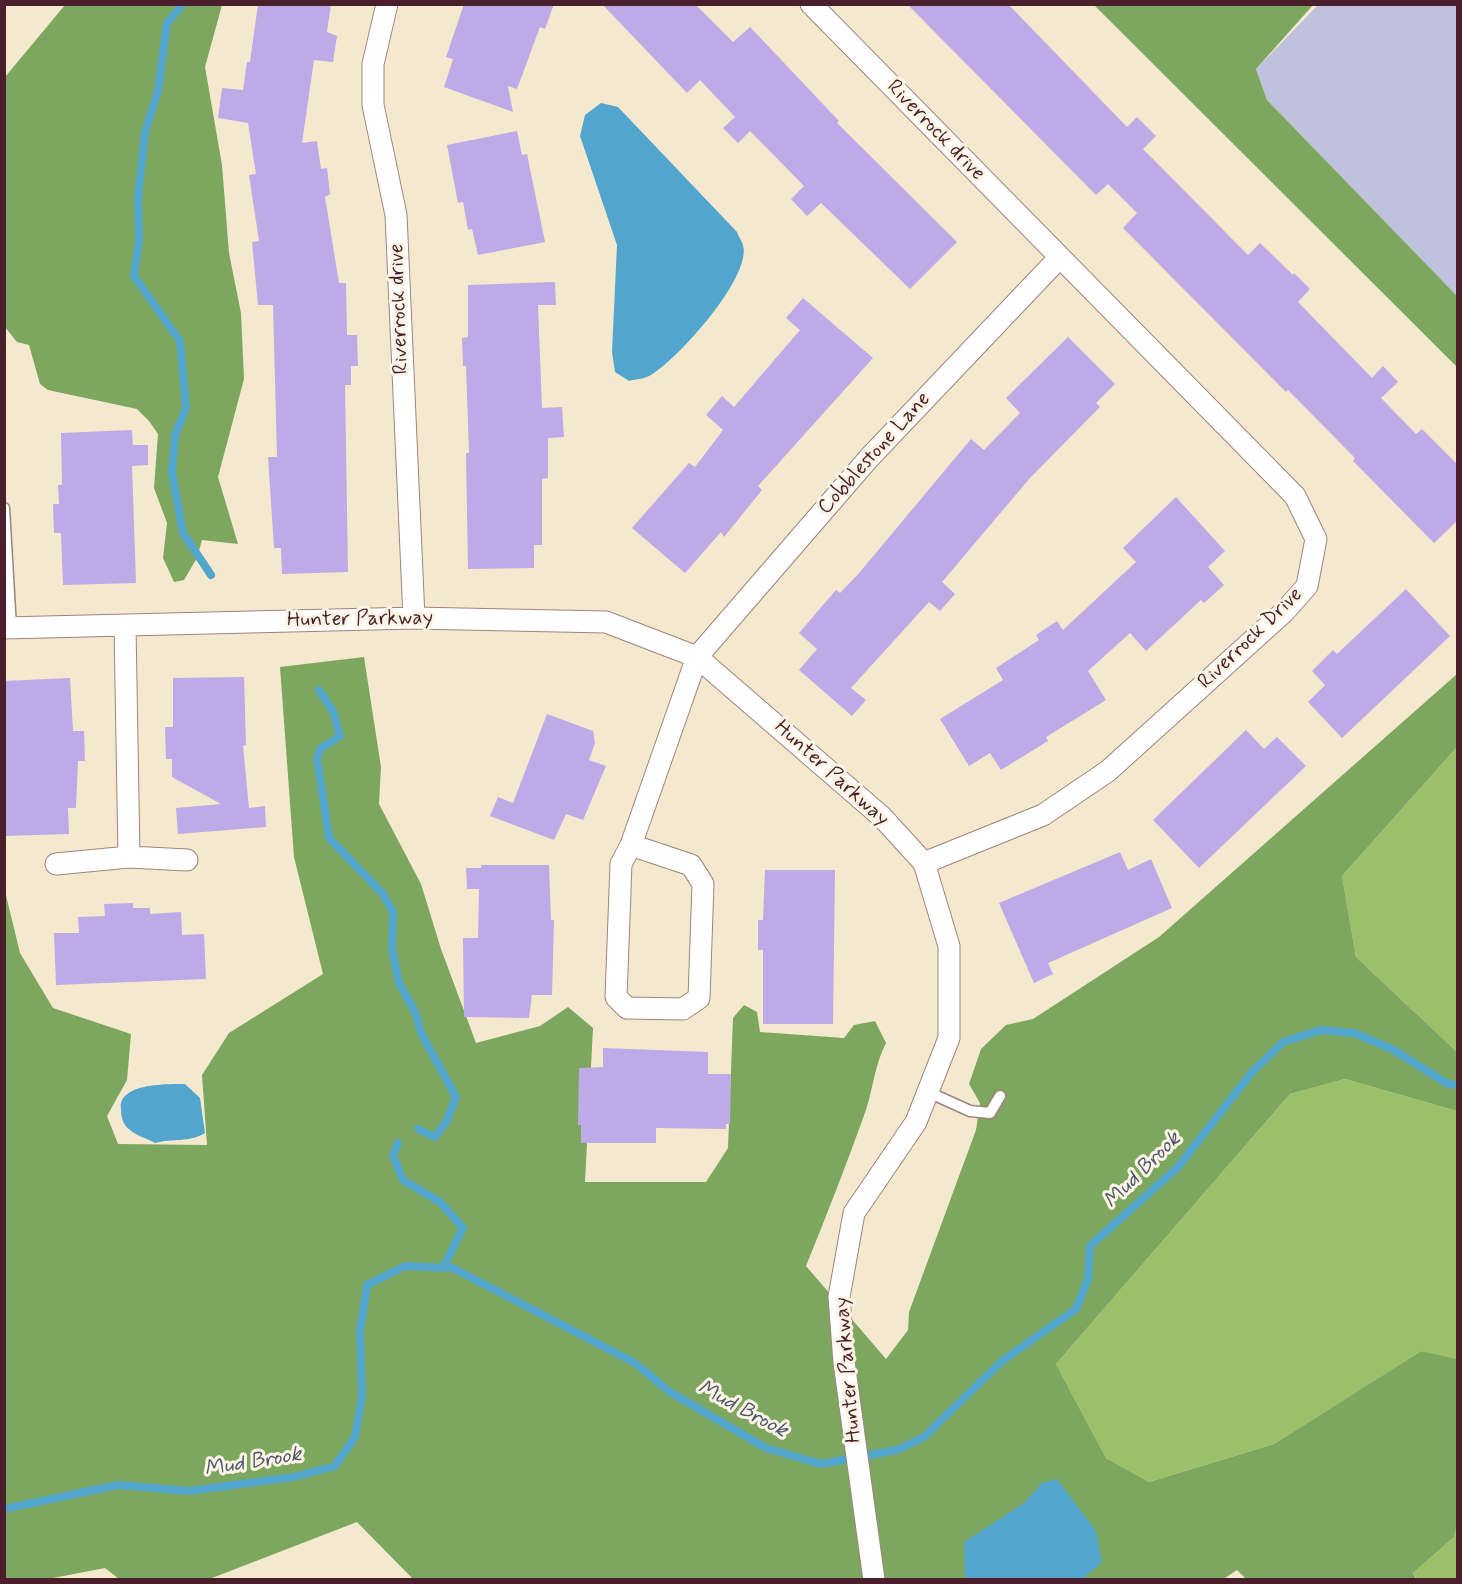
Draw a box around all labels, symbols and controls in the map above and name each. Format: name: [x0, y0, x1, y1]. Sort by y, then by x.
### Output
street label: Riverrock drive: [881, 75, 989, 187]
street label: Riverrock drive: [385, 243, 415, 375]
street label: Cobblestone Lane: [813, 388, 937, 520]
street label: Riverrock Drive: [1194, 583, 1308, 695]
street label: Hunter Parkway: [287, 606, 433, 634]
street label: Hunter Parkway: [768, 716, 894, 832]
water label: Mud Brook: [1099, 1127, 1187, 1215]
street label: Hunter Parkway: [830, 1296, 868, 1444]
water label: Mud Brook: [692, 1375, 792, 1445]
water label: Mud Brook: [202, 1442, 304, 1484]

